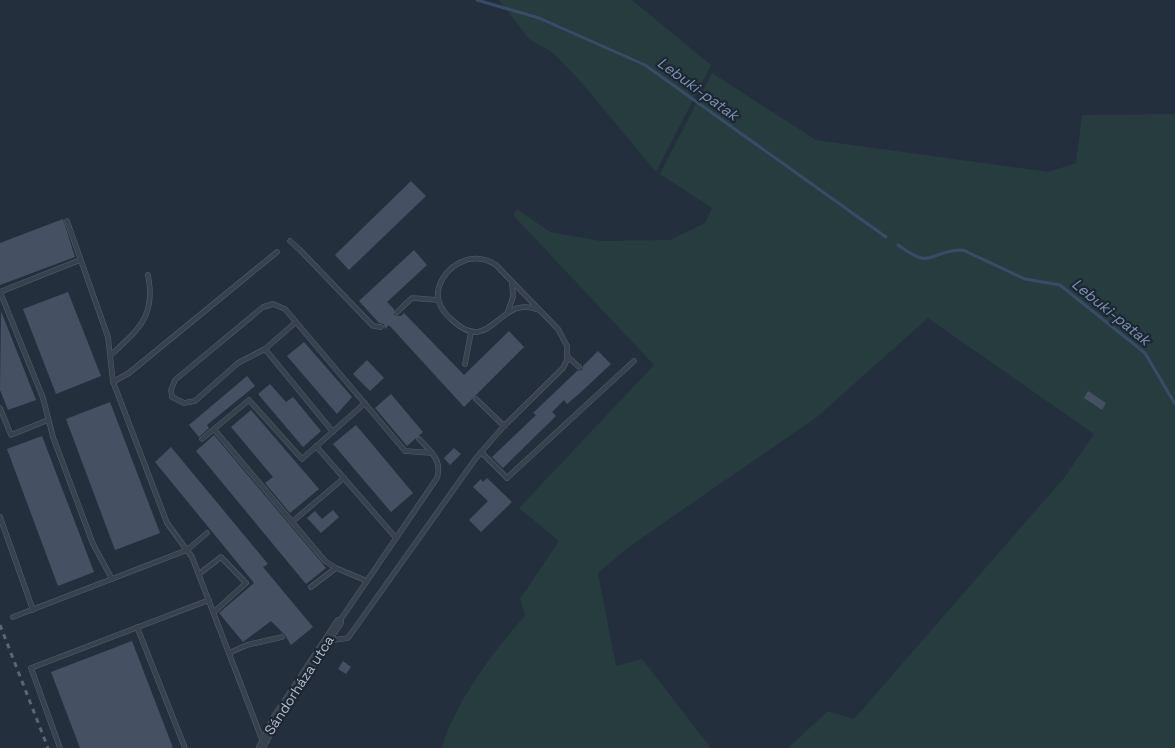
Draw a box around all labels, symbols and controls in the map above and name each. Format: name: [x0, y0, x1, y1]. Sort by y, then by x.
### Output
water label: Lebuki-patak: [654, 53, 744, 126]
water label: Lebuki-patak: [1068, 274, 1156, 350]
street label: Sándorháza utca: [260, 632, 338, 738]

